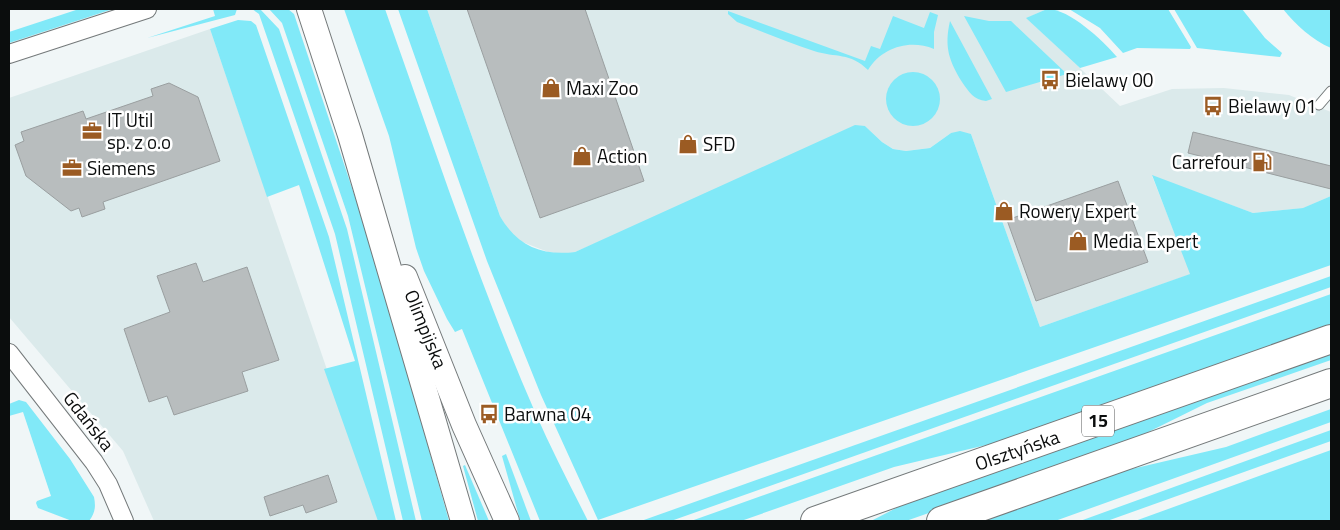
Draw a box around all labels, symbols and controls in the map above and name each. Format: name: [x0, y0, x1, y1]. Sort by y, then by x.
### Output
place label: Bielawy 00: [1065, 65, 1153, 94]
bus stop icon: Bielawy 00: [1039, 69, 1061, 91]
place label: Maxi Zoo: [566, 73, 638, 102]
shop icon: Maxi Zoo: [540, 77, 562, 99]
place label: Bielawy 01: [1228, 91, 1316, 120]
bus stop icon: Bielawy 01: [1202, 95, 1224, 117]
place label: IT Util sp. z o.o: [107, 105, 171, 156]
office icon: IT Util sp. z o.o: [81, 120, 103, 142]
place label: SFD: [703, 129, 736, 158]
shop icon: SFD: [677, 133, 699, 155]
place label: Action: [597, 141, 648, 170]
shop icon: Action: [571, 145, 593, 167]
place label: Carrefour: [1172, 147, 1247, 176]
fuel station icon: Carrefour: [1251, 151, 1273, 173]
place label: Siemens: [87, 153, 156, 182]
office icon: Siemens: [61, 157, 83, 179]
place label: Rowery Expert: [1019, 196, 1137, 225]
shop icon: Rowery Expert: [993, 200, 1015, 222]
place label: Media Expert: [1093, 226, 1199, 255]
shop icon: Media Expert: [1067, 230, 1089, 252]
street label: Olimpijska: [398, 285, 456, 373]
street label: Gdańska: [57, 385, 122, 457]
place label: Barwna 04: [504, 399, 591, 428]
bus stop icon: Barwna 04: [478, 403, 500, 425]
road number: 15: [1082, 406, 1114, 436]
street label: Olsztyńska: [971, 421, 1064, 478]

